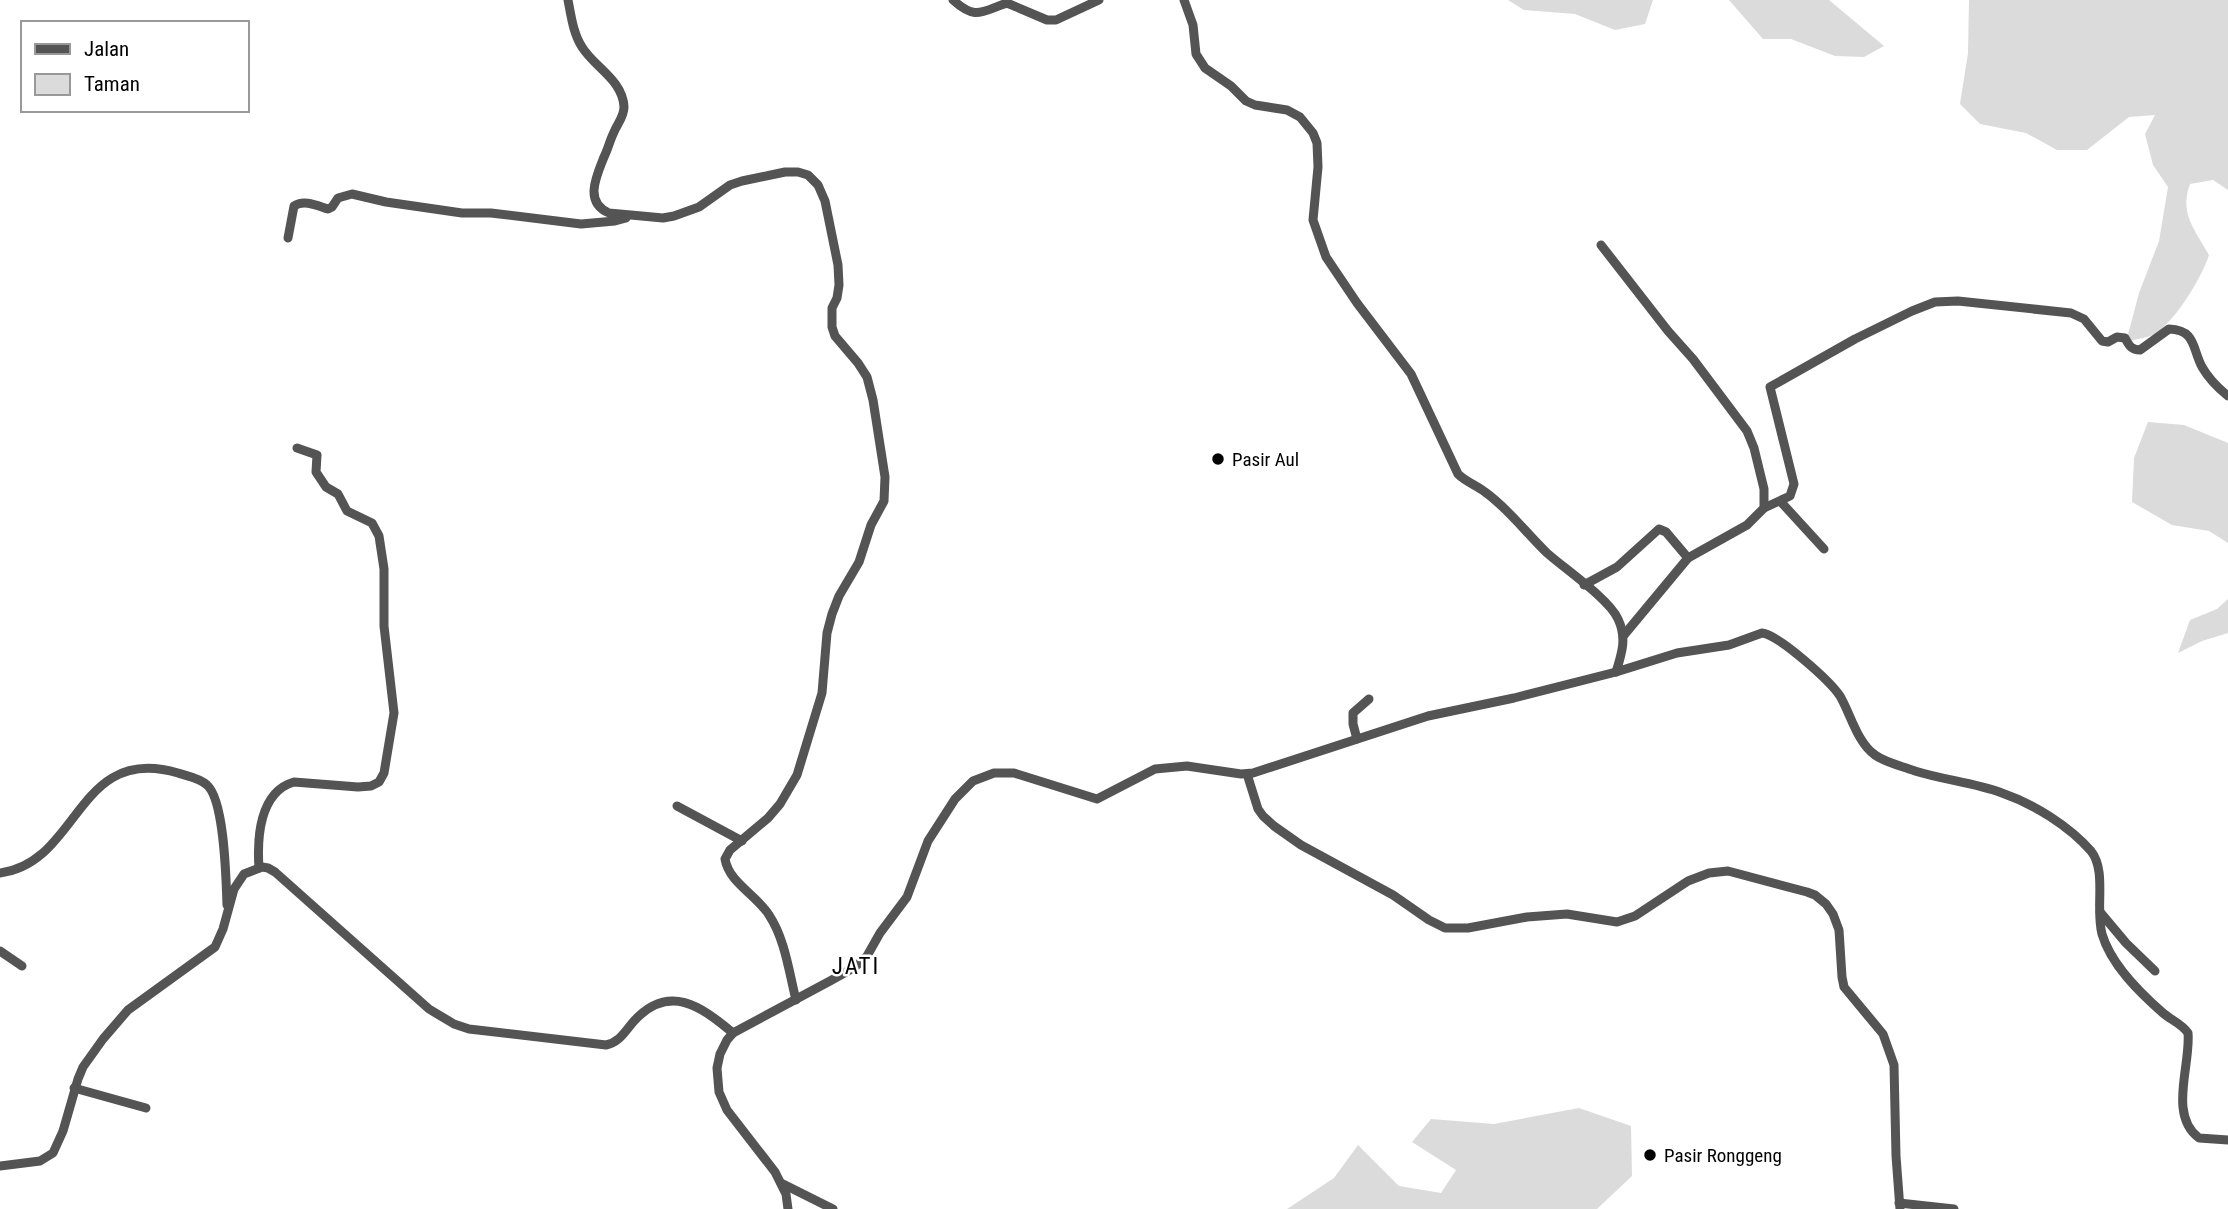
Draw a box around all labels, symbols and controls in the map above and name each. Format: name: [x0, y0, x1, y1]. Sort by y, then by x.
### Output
legend: [21, 21, 248, 112]
text: Jalan: [84, 37, 129, 61]
text: Taman: [84, 72, 140, 96]
place label: Pasir Aul: [1232, 448, 1299, 471]
marker: Pasir Aul: [1210, 451, 1226, 467]
district label: JATI: [832, 953, 880, 980]
place label: Pasir Ronggeng: [1664, 1144, 1782, 1167]
marker: Pasir Ronggeng: [1642, 1147, 1658, 1163]

